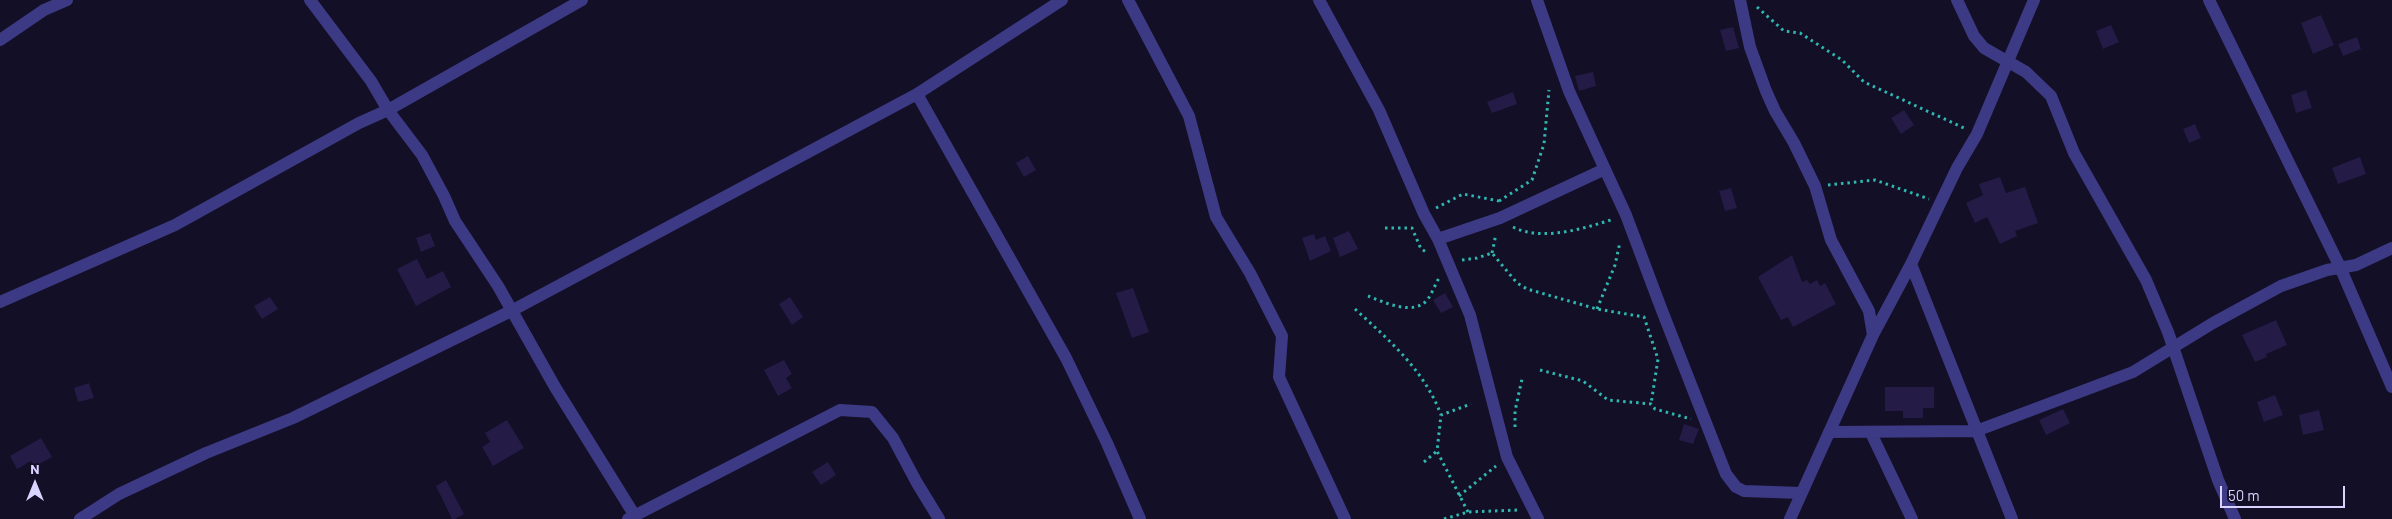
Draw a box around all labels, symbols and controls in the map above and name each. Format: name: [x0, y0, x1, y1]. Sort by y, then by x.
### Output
north arrow: [10, 459, 60, 509]
text: N: [30, 460, 40, 477]
scale bar: [2222, 476, 2347, 508]
text: 50 m: [2228, 486, 2260, 504]

